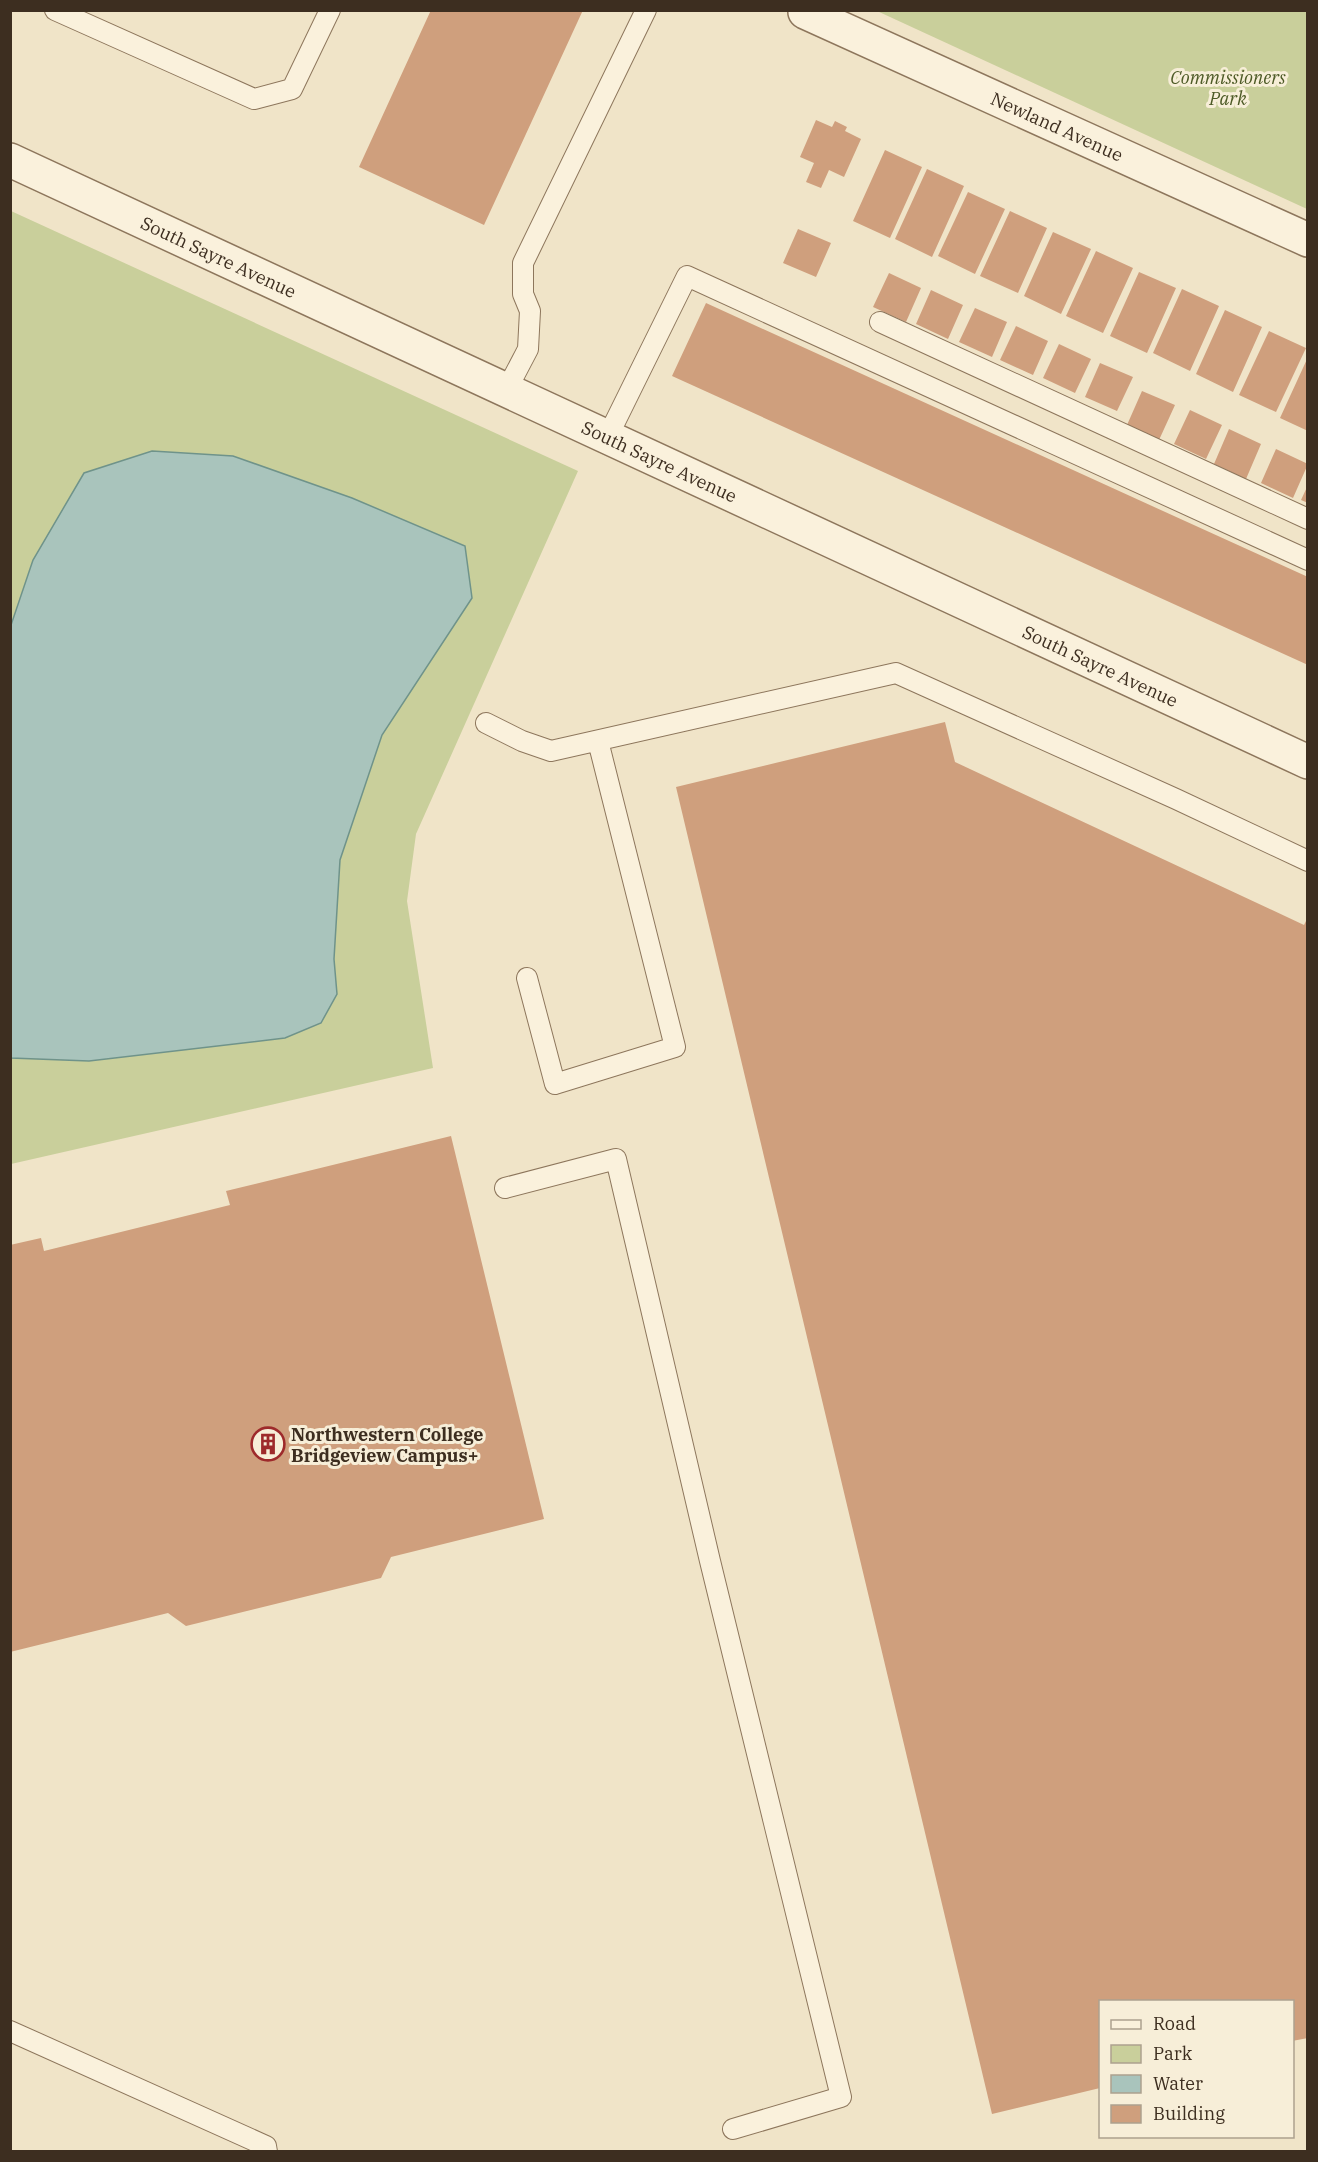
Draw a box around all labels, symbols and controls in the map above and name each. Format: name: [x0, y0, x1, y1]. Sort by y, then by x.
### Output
park label: Commissioners Park: [1170, 66, 1286, 110]
street label: Newland Avenue: [987, 86, 1127, 166]
street label: South Sayre Avenue: [137, 211, 300, 303]
street label: South Sayre Avenue: [578, 415, 741, 507]
street label: South Sayre Avenue: [1019, 620, 1182, 712]
place label: Northwestern College Bridgeview Campus+: [291, 1423, 484, 1467]
building icon: Northwestern College Bridgeview Campus+: [250, 1426, 286, 1462]
legend: [1099, 2000, 1294, 2138]
text: Road: [1153, 2012, 1196, 2035]
text: Park: [1153, 2042, 1193, 2065]
text: Water: [1153, 2072, 1203, 2095]
text: Building: [1153, 2102, 1225, 2125]

